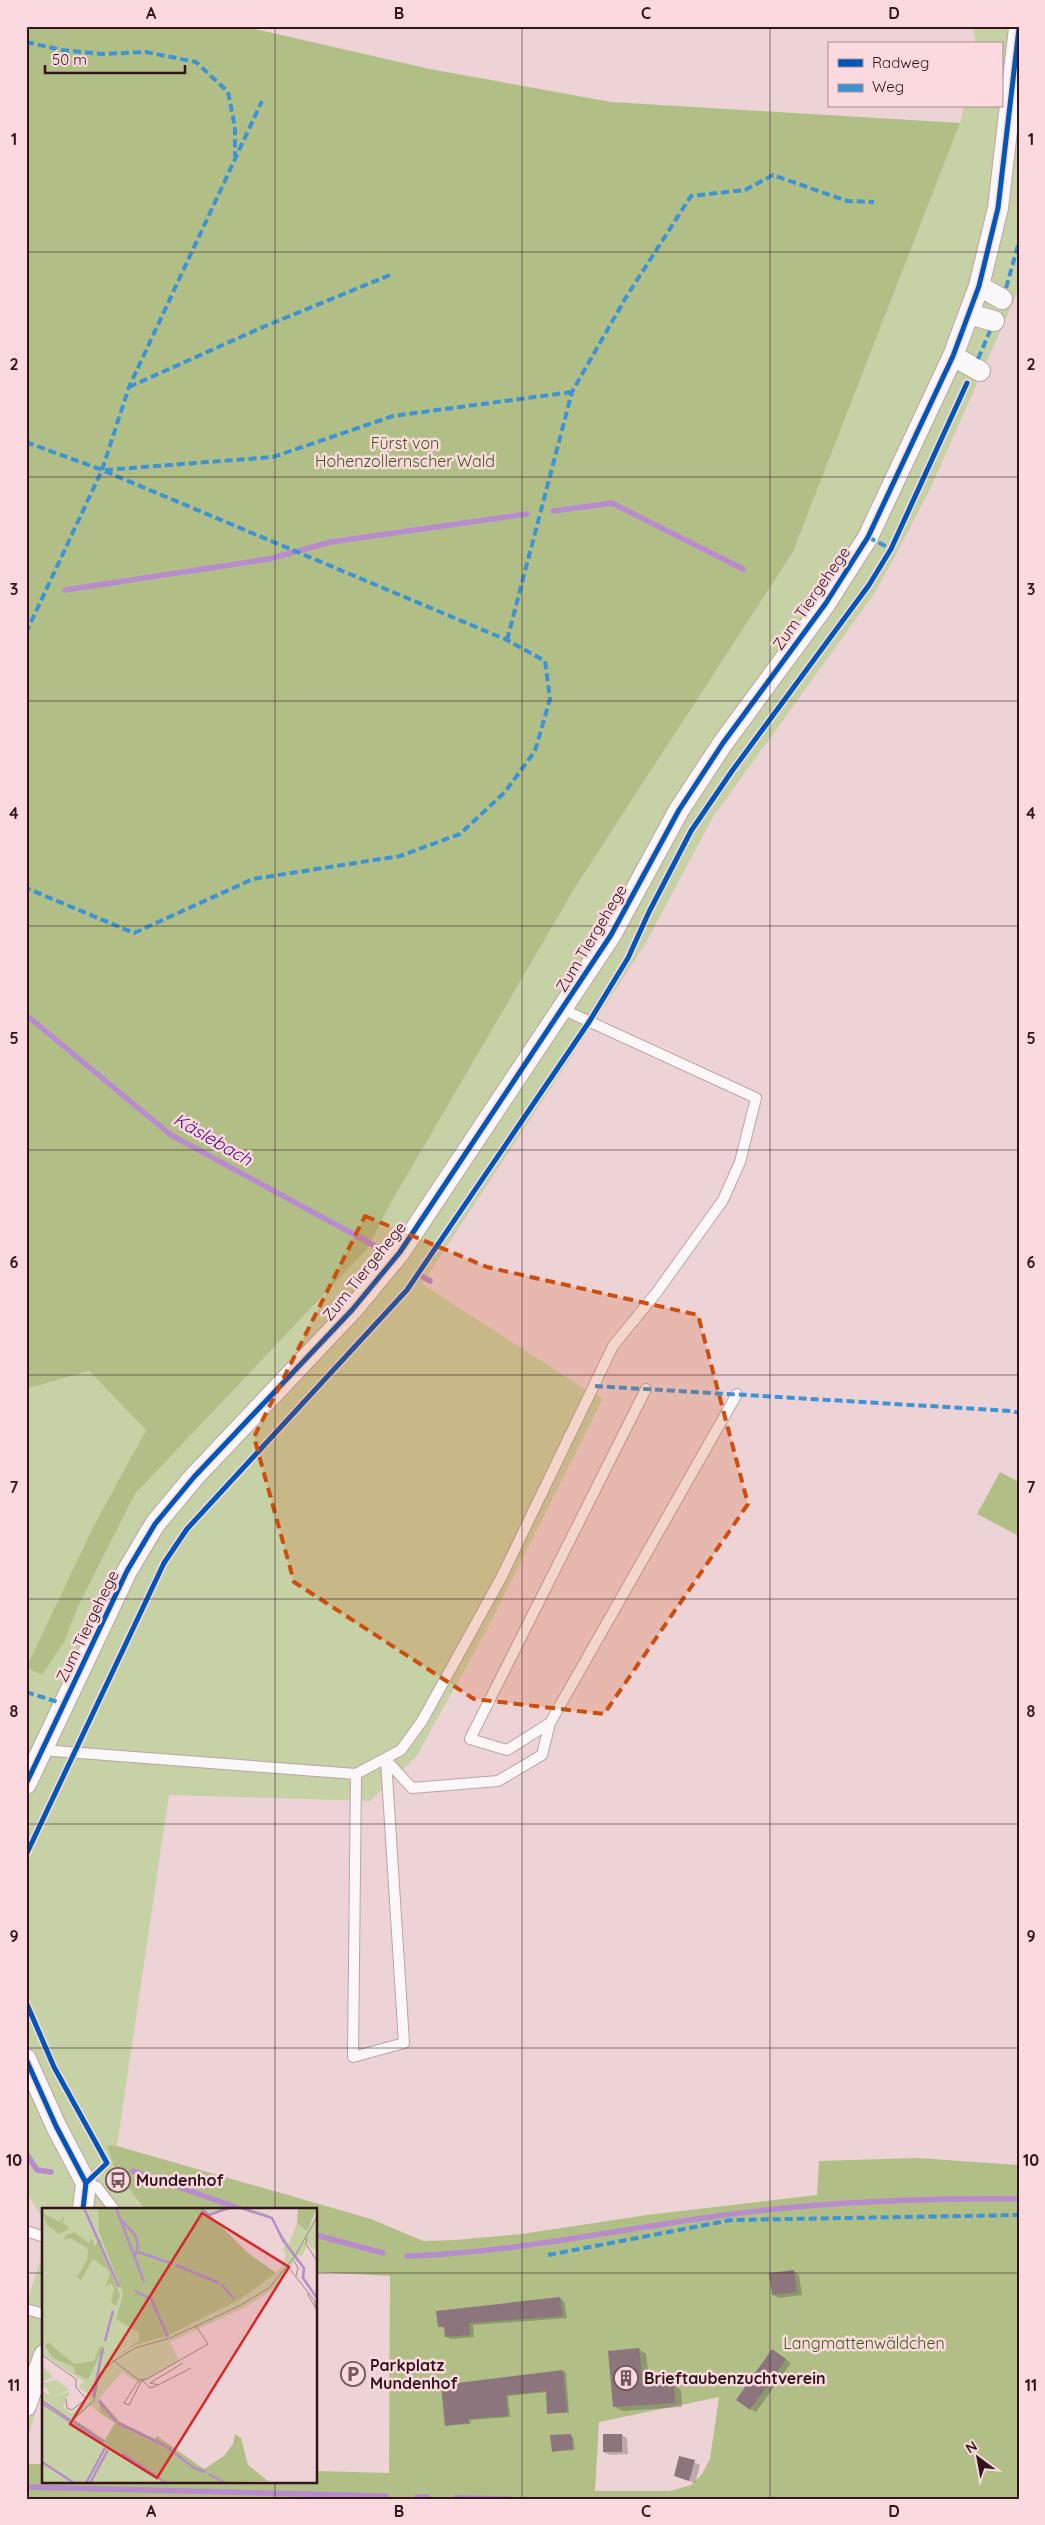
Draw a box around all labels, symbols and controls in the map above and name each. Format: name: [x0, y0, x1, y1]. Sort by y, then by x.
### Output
text: A: [146, 3, 157, 23]
text: B: [394, 3, 404, 23]
text: C: [641, 3, 651, 23]
text: D: [888, 3, 900, 23]
scale bar: [45, 42, 185, 74]
legend: [828, 42, 1002, 108]
text: 50 m: [52, 50, 87, 69]
text: Radweg: [872, 53, 929, 72]
text: Weg: [872, 77, 904, 96]
text: 1: [11, 129, 17, 149]
text: 1: [1028, 129, 1034, 149]
text: 2: [9, 354, 19, 374]
text: 2: [1026, 354, 1036, 374]
park label: Fürst von Hohenzollernscher Wald: [315, 433, 495, 471]
street label: Zum Tiergehege: [768, 542, 854, 654]
text: 3: [10, 579, 18, 599]
text: 3: [1027, 579, 1035, 599]
text: 4: [9, 803, 19, 823]
text: 4: [1026, 803, 1036, 823]
street label: Zum Tiergehege: [551, 881, 631, 995]
text: 5: [9, 1028, 19, 1048]
text: 5: [1026, 1028, 1036, 1048]
water label: Käslebach: [170, 1107, 257, 1171]
street label: Zum Tiergehege: [318, 1217, 410, 1325]
text: 6: [10, 1252, 19, 1272]
text: 6: [1027, 1252, 1036, 1272]
text: 7: [10, 1477, 19, 1497]
text: 7: [1027, 1477, 1036, 1497]
street label: Zum Tiergehege: [51, 1567, 123, 1685]
text: 8: [10, 1701, 19, 1721]
text: 8: [1027, 1701, 1036, 1721]
text: 9: [9, 1926, 19, 1946]
text: 9: [1026, 1926, 1036, 1946]
text: 10: [6, 2150, 22, 2170]
text: 10: [1023, 2150, 1039, 2170]
bus stop icon: Mundenhof: [105, 2167, 131, 2193]
place label: Mundenhof: [136, 2170, 223, 2190]
inset map: [42, 2208, 318, 2482]
park label: Langmattenwäldchen: [783, 2333, 945, 2353]
place label: Parkplatz Mundenhof: [370, 2355, 457, 2393]
parking icon: Parkplatz Mundenhof: [340, 2361, 366, 2387]
building icon: Brieftaubenzuchtverein: [613, 2365, 639, 2391]
place label: Brieftaubenzuchtverein: [644, 2368, 826, 2388]
text: 11: [8, 2375, 20, 2395]
text: 11: [1025, 2375, 1037, 2395]
north arrow: [952, 2432, 1002, 2482]
text: N: [962, 2437, 980, 2457]
text: A: [146, 2501, 157, 2521]
text: B: [394, 2501, 404, 2521]
text: C: [641, 2501, 651, 2521]
text: D: [888, 2501, 900, 2521]

